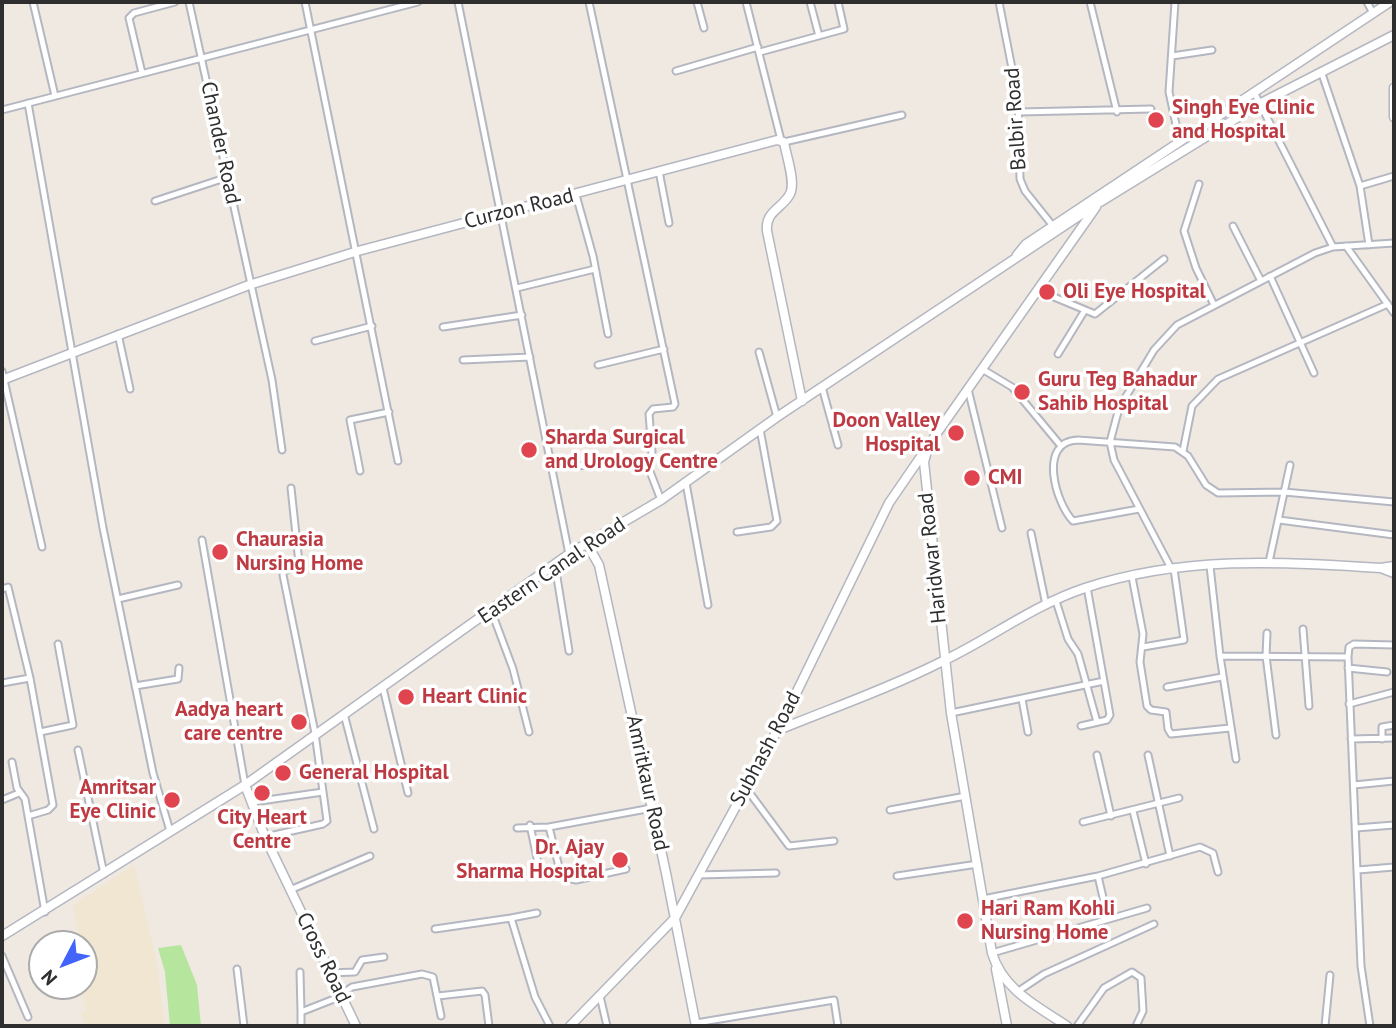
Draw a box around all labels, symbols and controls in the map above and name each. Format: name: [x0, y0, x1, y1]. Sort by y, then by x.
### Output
street label: Balbir Road: [1000, 67, 1032, 171]
street label: Chander Road: [195, 79, 245, 207]
place label: Singh Eye Clinic and Hospital: [1172, 95, 1315, 145]
marker: Singh Eye Clinic and Hospital: [1146, 110, 1166, 130]
street label: Curzon Road: [462, 183, 576, 235]
place label: Oli Eye Hospital: [1063, 279, 1206, 305]
marker: Oli Eye Hospital: [1037, 282, 1057, 302]
place label: Guru Teg Bahadur Sahib Hospital: [1038, 367, 1197, 417]
marker: Guru Teg Bahadur Sahib Hospital: [1012, 382, 1032, 402]
place label: Doon Valley Hospital: [832, 408, 940, 458]
marker: Doon Valley Hospital: [946, 423, 966, 443]
place label: Sharda Surgical and Urology Centre: [545, 425, 718, 475]
marker: Sharda Surgical and Urology Centre: [519, 440, 539, 460]
place label: CMI: [988, 465, 1023, 491]
marker: CMI: [962, 468, 982, 488]
street label: Haridwar Road: [914, 491, 952, 625]
street label: Eastern Canal Road: [473, 512, 631, 630]
place label: Chaurasia Nursing Home: [236, 527, 364, 577]
marker: Chaurasia Nursing Home: [210, 542, 230, 562]
place label: Heart Clinic: [422, 684, 527, 710]
marker: Heart Clinic: [396, 687, 416, 707]
street label: Subhash Road: [725, 687, 807, 811]
place label: Aadya heart care centre: [175, 697, 283, 747]
marker: Aadya heart care centre: [289, 712, 309, 732]
street label: Amritkaur Road: [620, 713, 674, 853]
place label: General Hospital: [299, 760, 449, 786]
marker: General Hospital: [273, 763, 293, 783]
place label: Amritsar Eye Clinic: [69, 775, 156, 825]
marker: City Heart Centre: [252, 783, 272, 803]
marker: Amritsar Eye Clinic: [162, 790, 182, 810]
place label: City Heart Centre: [217, 805, 307, 855]
place label: Dr. Ajay Sharma Hospital: [456, 835, 604, 885]
marker: Dr. Ajay Sharma Hospital: [610, 850, 630, 870]
place label: Hari Ram Kohli Nursing Home: [981, 896, 1115, 946]
street label: Cross Road: [290, 909, 356, 1007]
marker: Hari Ram Kohli Nursing Home: [955, 911, 975, 931]
north arrow: [28, 930, 98, 1000]
text: N: [36, 965, 62, 990]

